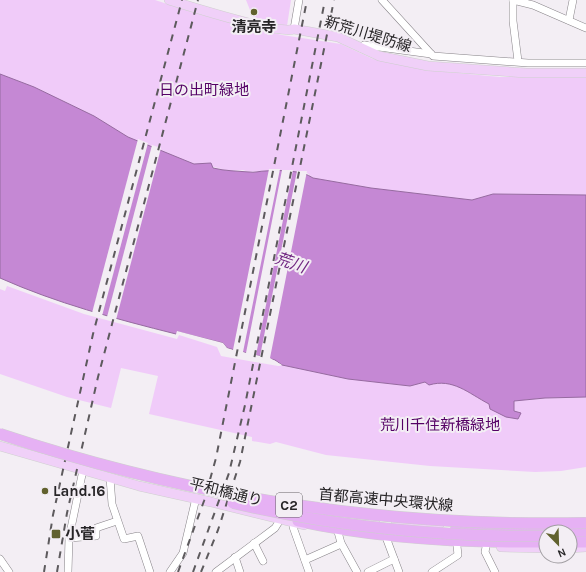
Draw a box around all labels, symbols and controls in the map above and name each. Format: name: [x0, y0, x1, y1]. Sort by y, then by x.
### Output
marker: 清亮寺: [249, 7, 259, 17]
street label: 新荒川堤防線: [322, 12, 414, 56]
place label: 清亮寺: [231, 18, 277, 36]
park label: 日の出町緑地: [159, 81, 249, 99]
water label: 荒川: [273, 248, 311, 277]
park label: 荒川千住新橋緑地: [380, 416, 500, 434]
street label: 平和橋通り: [187, 474, 265, 510]
place label: Land.16: [53, 482, 105, 500]
street label: 首都高速中央環状線: [318, 485, 454, 515]
marker: Land.16: [40, 486, 50, 496]
road number: C2: [276, 493, 302, 517]
north arrow: [538, 524, 578, 564]
place label: 小菅: [65, 525, 95, 543]
marker: 小菅: [50, 528, 62, 540]
text: N: [556, 545, 568, 560]

